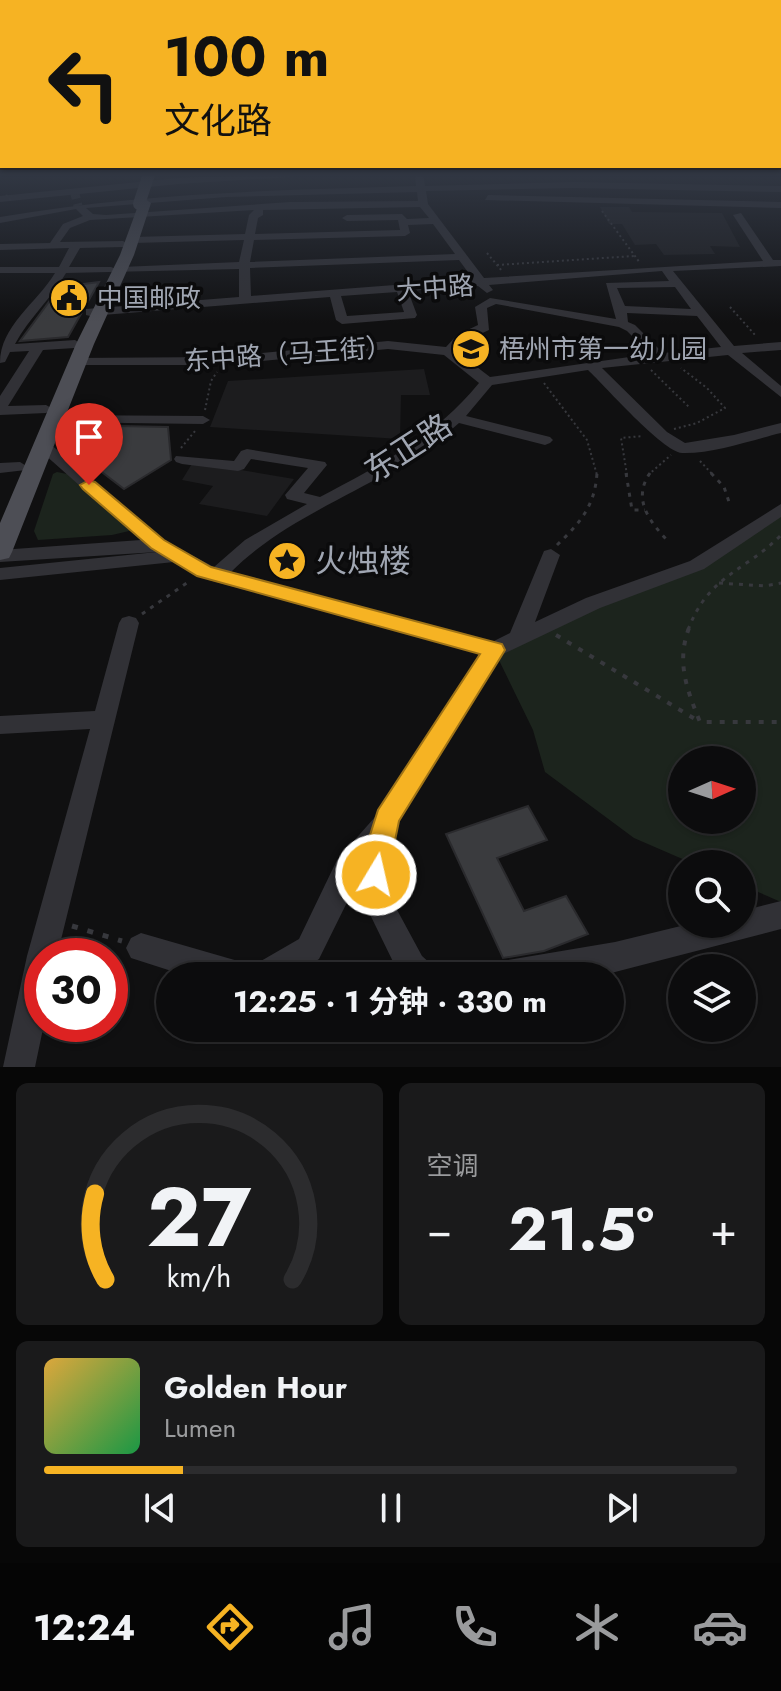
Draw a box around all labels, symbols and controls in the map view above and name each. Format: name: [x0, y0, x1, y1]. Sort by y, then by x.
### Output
text: 100 m: [164, 16, 329, 97]
icon: left: [32, 32, 136, 136]
text: 文化路: [164, 94, 272, 146]
street label: 大中路: [395, 266, 475, 310]
public building icon: 中国邮政: [48, 277, 90, 319]
place label: 中国邮政: [97, 279, 201, 317]
street label: 东中路（马王街）: [183, 328, 393, 380]
school or university icon: 梧州市第一幼儿园: [450, 328, 492, 370]
place label: 梧州市第一幼儿园: [499, 330, 707, 368]
pin: [55, 403, 123, 485]
street label: 东正路: [355, 403, 461, 493]
icon: arrive: [67, 415, 111, 459]
place label: 火烛楼: [315, 538, 411, 584]
place icon: 火烛楼: [266, 540, 308, 582]
north arrow: [668, 746, 756, 834]
map controls: [668, 746, 756, 1042]
position arrow: [334, 833, 418, 917]
button: search: [668, 850, 756, 938]
speed limit sign: 30: [24, 938, 128, 1042]
button: layers: [668, 954, 756, 1042]
text: 12:25 · 1 分钟 · 330 m: [233, 980, 547, 1023]
text: 空调: [427, 1147, 479, 1185]
text: 27: [147, 1157, 252, 1277]
text: 21.5°: [508, 1186, 654, 1273]
text: −: [427, 1198, 452, 1262]
text: +: [710, 1198, 737, 1262]
text: km/h: [167, 1256, 232, 1298]
text: Golden Hour: [164, 1366, 347, 1409]
text: Lumen: [164, 1409, 236, 1447]
icon: previous: [138, 1486, 182, 1530]
icon: pause: [369, 1486, 413, 1530]
icon: next: [600, 1486, 644, 1530]
icon: directions: [202, 1599, 258, 1655]
icon: music: [324, 1599, 380, 1655]
icon: phone: [447, 1599, 503, 1655]
icon: climate: [569, 1599, 625, 1655]
icon: car: [692, 1599, 748, 1655]
text: 12:24: [33, 1601, 136, 1653]

